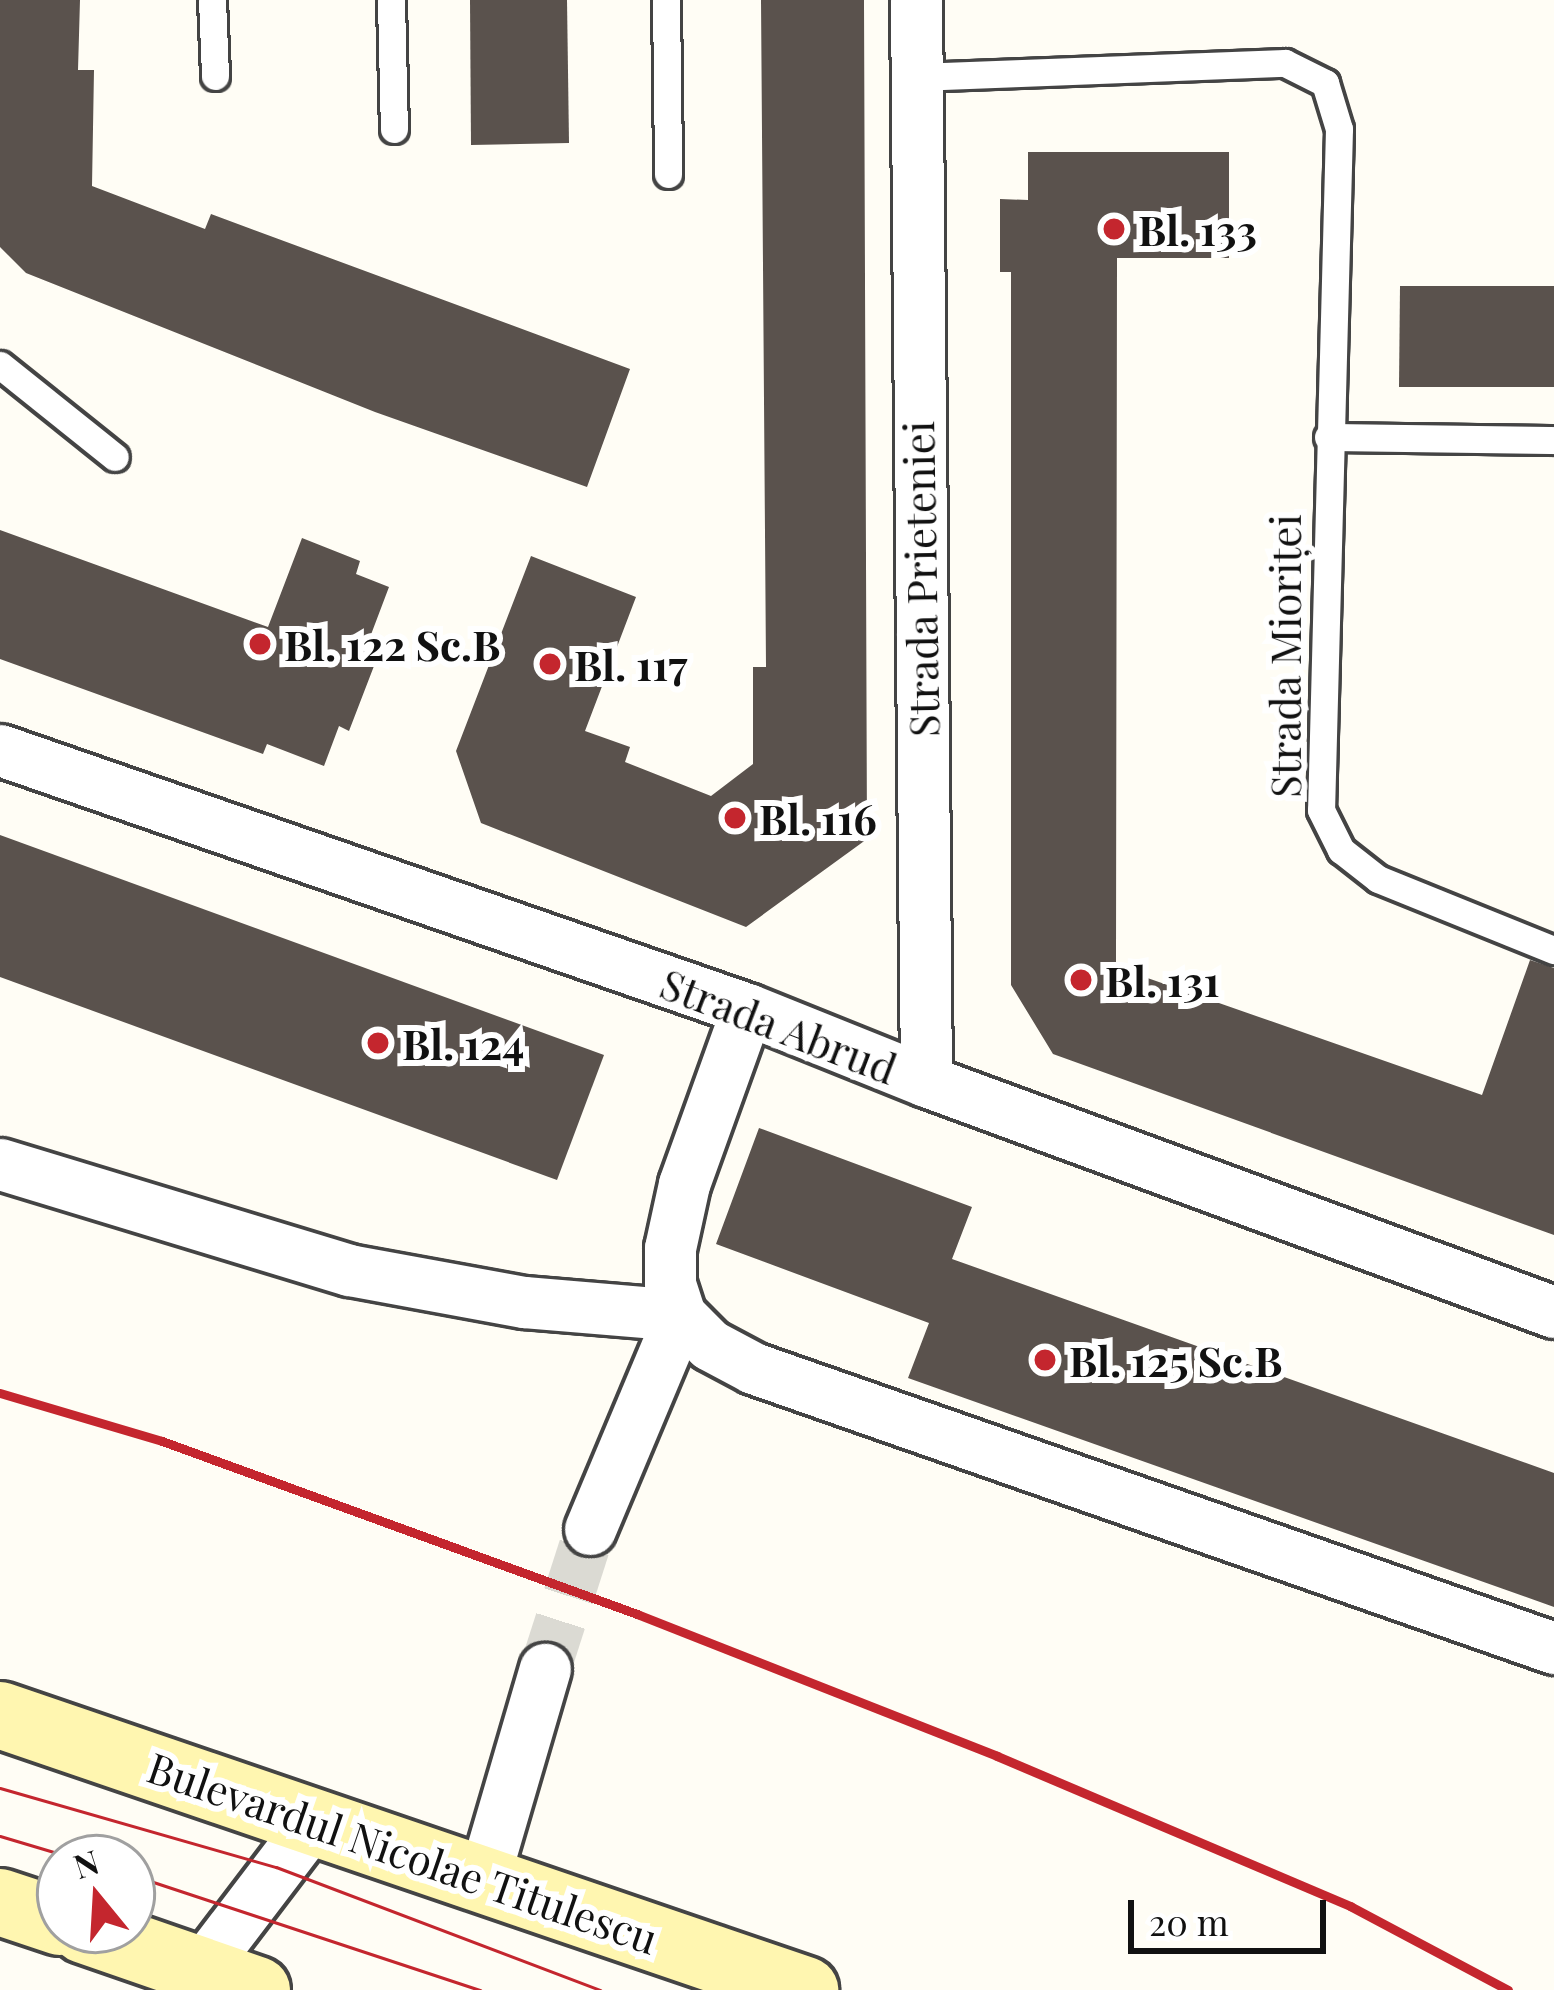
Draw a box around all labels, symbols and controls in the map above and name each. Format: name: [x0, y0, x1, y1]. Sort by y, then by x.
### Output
place label: Bl. 133: [1138, 204, 1257, 254]
marker: Bl. 133: [1101, 216, 1127, 242]
street label: Strada Prieteniei: [892, 420, 948, 738]
street label: Strada Mioriței: [1259, 514, 1309, 798]
place label: Bl. 122 Sc.B: [284, 619, 501, 669]
marker: Bl. 122 Sc.B: [247, 631, 273, 657]
place label: Bl. 117: [574, 639, 687, 689]
marker: Bl. 117: [537, 651, 563, 677]
place label: Bl. 116: [759, 793, 877, 843]
marker: Bl. 116: [722, 805, 748, 831]
place label: Bl. 131: [1105, 955, 1219, 1005]
street label: Strada Abrud: [653, 957, 905, 1093]
marker: Bl. 131: [1068, 967, 1094, 993]
place label: Bl. 124: [402, 1018, 524, 1068]
marker: Bl. 124: [365, 1030, 391, 1056]
place label: Bl. 125 Sc.B: [1069, 1335, 1283, 1385]
marker: Bl. 125 Sc.B: [1032, 1347, 1058, 1373]
street label: Bulevardul Nicolae Titulescu: [141, 1741, 665, 1963]
north arrow: [36, 1834, 156, 1954]
text: N: [68, 1838, 104, 1887]
scale bar: [1134, 1876, 1332, 1950]
text: 20 m: [1149, 1897, 1229, 1945]

